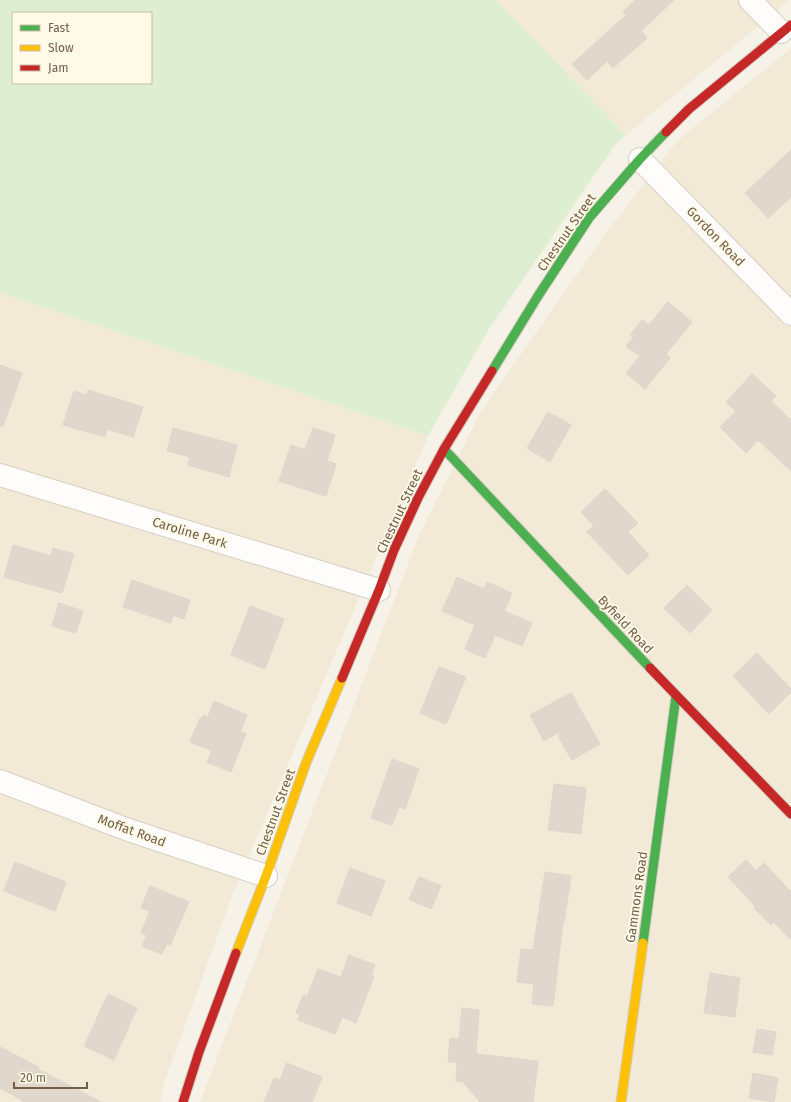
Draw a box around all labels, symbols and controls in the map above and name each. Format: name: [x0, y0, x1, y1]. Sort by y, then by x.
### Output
legend: [12, 12, 152, 84]
text: Fast: [48, 21, 70, 35]
text: Slow: [48, 41, 74, 55]
text: Jam: [48, 61, 68, 75]
street label: Chestnut Street: [534, 190, 599, 274]
street label: Gordon Road: [684, 203, 748, 269]
street label: Chestnut Street: [373, 466, 426, 556]
street label: Caroline Park: [151, 514, 230, 551]
street label: Byfield Road: [595, 592, 656, 656]
street label: Chestnut Street: [253, 766, 298, 858]
street label: Moffat Road: [96, 811, 168, 850]
street label: Gammons Road: [623, 850, 650, 944]
scale bar: [14, 1064, 87, 1090]
text: 20 m: [20, 1071, 46, 1085]

